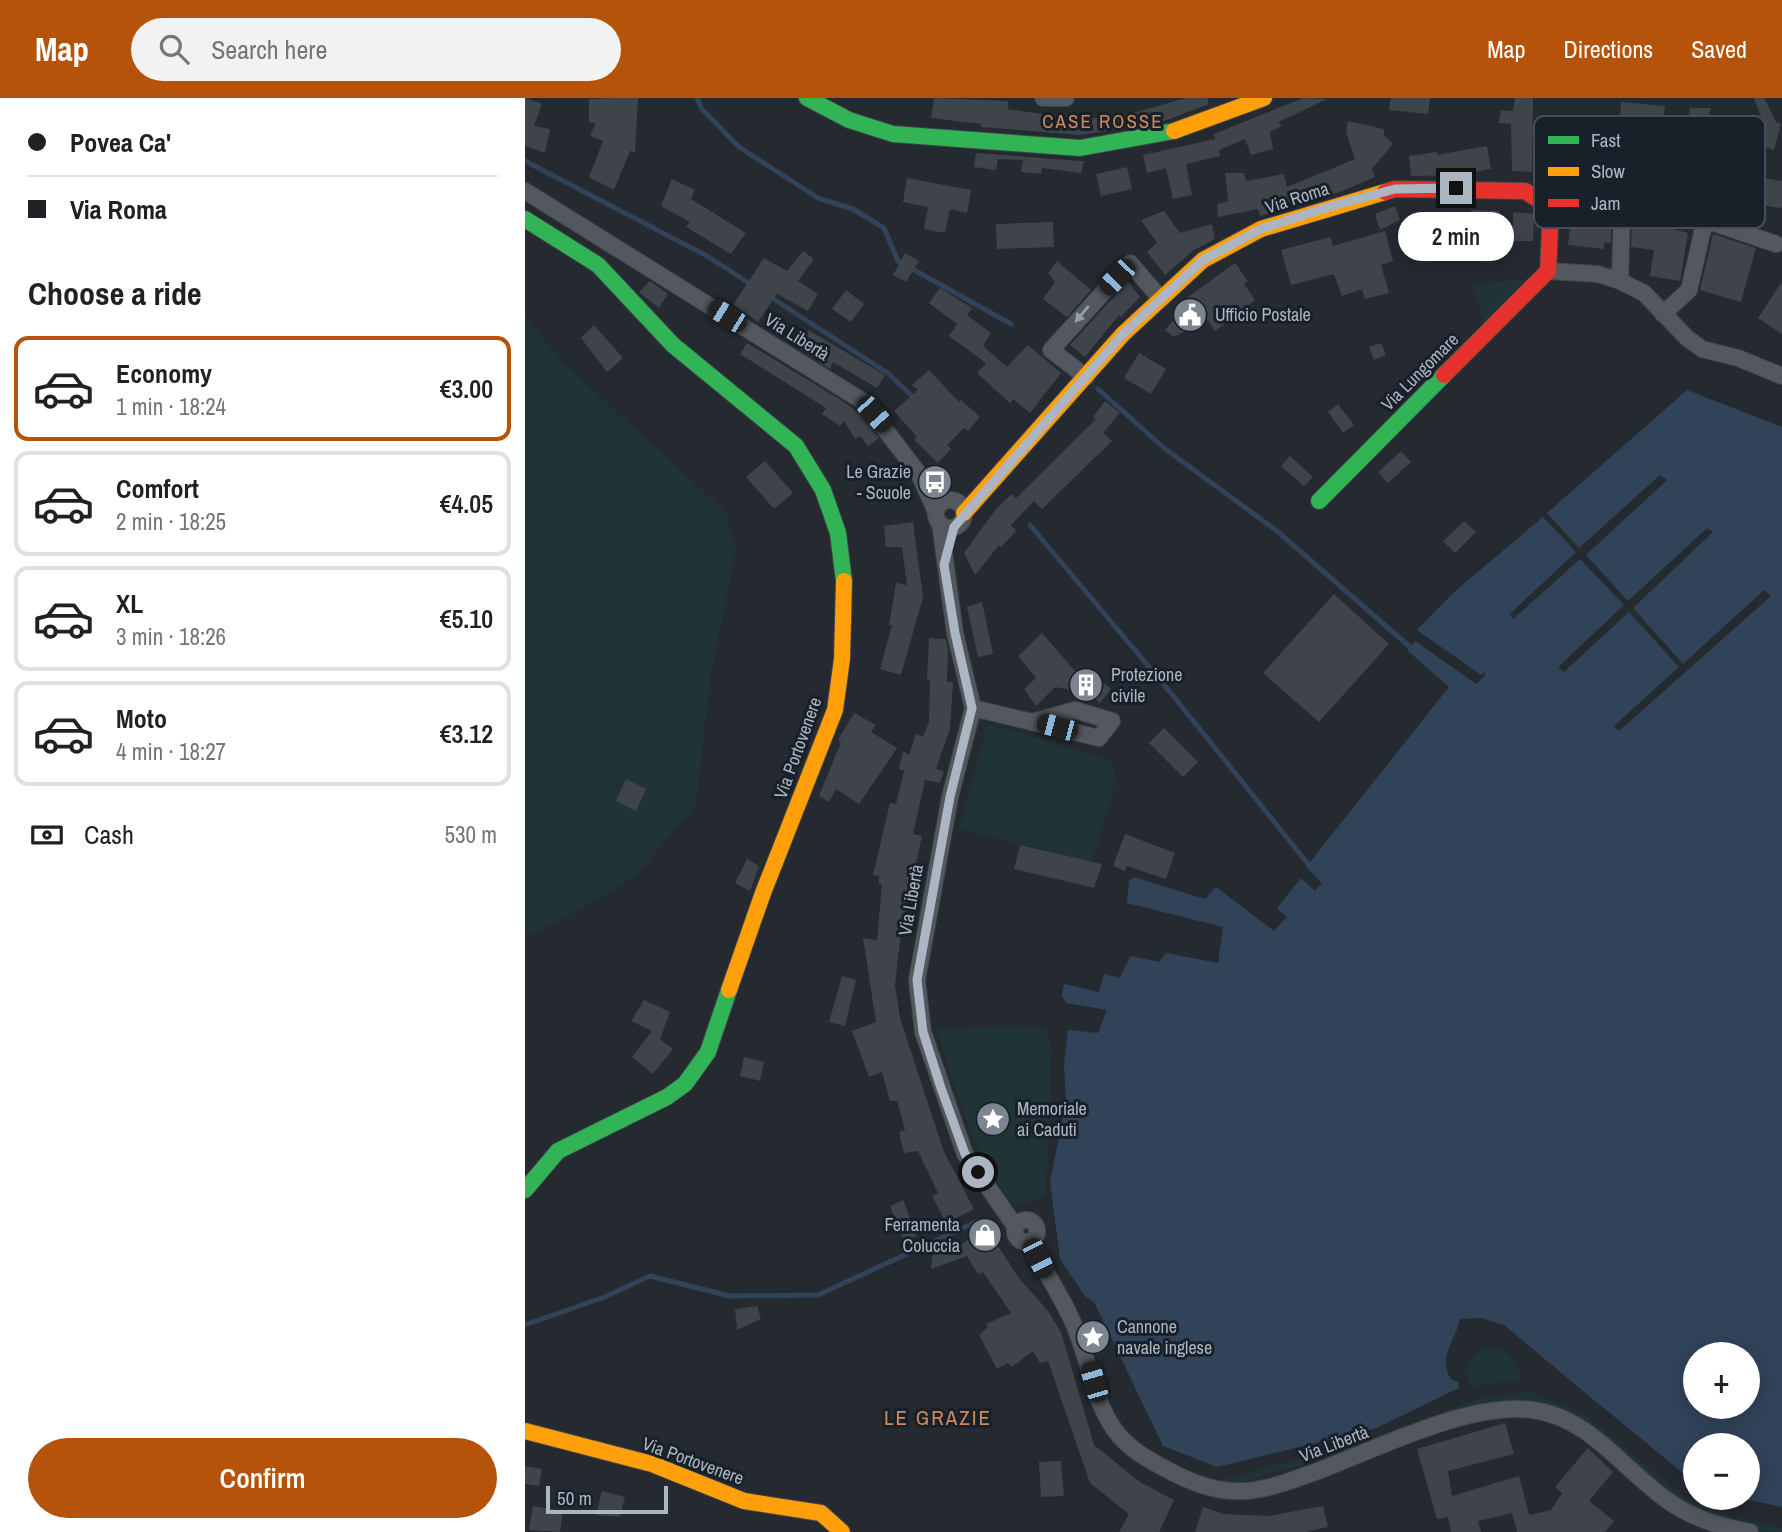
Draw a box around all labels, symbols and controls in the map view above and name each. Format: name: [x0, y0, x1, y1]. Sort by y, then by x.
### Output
search box: [131, 18, 621, 81]
text: Map: [35, 27, 89, 71]
icon: search: [155, 30, 193, 68]
text: Search here: [211, 32, 327, 67]
text: Map: [1487, 33, 1525, 65]
text: Directions: [1563, 33, 1653, 65]
text: Saved: [1691, 33, 1747, 65]
district label: CASE ROSSE: [1042, 108, 1164, 134]
legend: [1534, 116, 1765, 228]
text: Povea Ca': [70, 125, 171, 160]
text: Fast: [1591, 127, 1621, 153]
text: Slow: [1591, 158, 1626, 184]
route end: [1440, 172, 1472, 204]
street label: Via Roma: [1262, 176, 1332, 220]
text: Jam: [1591, 190, 1620, 216]
text: Via Roma: [70, 192, 167, 227]
callout: 2 min: [1398, 212, 1514, 262]
text: 2 min: [1432, 221, 1480, 252]
car: [1095, 255, 1140, 299]
text: Choose a ride: [28, 272, 202, 315]
car: [704, 296, 751, 336]
public building icon: Ufficio Postale: [1171, 296, 1209, 334]
place label: Ufficio Postale: [1215, 302, 1311, 327]
one-way arrow: [1074, 305, 1090, 323]
street label: Via Libertà: [760, 307, 834, 366]
street label: Via Lungomare: [1375, 327, 1464, 416]
text: Economy: [116, 356, 212, 391]
icon: car: [32, 357, 95, 420]
text: €3.00: [440, 371, 493, 406]
text: 1 min · 18:24: [116, 391, 226, 422]
car: [853, 391, 896, 437]
place label: Le Grazie - Scuole: [846, 459, 911, 505]
bus stop icon: Le Grazie - Scuole: [916, 463, 954, 501]
text: Comfort: [116, 471, 199, 506]
icon: car: [32, 472, 95, 535]
text: €4.05: [440, 486, 493, 521]
text: 2 min · 18:25: [116, 506, 226, 537]
text: XL: [116, 586, 143, 621]
icon: car: [32, 587, 95, 650]
text: €5.10: [440, 601, 493, 636]
text: 3 min · 18:26: [116, 621, 226, 652]
place label: Protezione civile: [1111, 662, 1182, 708]
building icon: Protezione civile: [1067, 666, 1105, 704]
street label: Via Portovenere: [768, 694, 827, 802]
text: Moto: [116, 701, 167, 736]
icon: car: [32, 702, 95, 765]
car: [1034, 711, 1081, 743]
text: €3.12: [440, 716, 493, 751]
text: 4 min · 18:27: [116, 736, 226, 767]
icon: cash: [28, 816, 66, 854]
text: Cash: [84, 817, 134, 852]
text: 530 m: [445, 819, 497, 850]
street label: Via Libertà: [892, 862, 929, 938]
place label: Memoriale ai Caduti: [1017, 1096, 1087, 1142]
place icon: Memoriale ai Caduti: [974, 1100, 1012, 1138]
route start: [962, 1156, 994, 1188]
place label: Ferramenta Coluccia: [884, 1212, 960, 1258]
shop icon: Ferramenta Coluccia: [966, 1216, 1004, 1254]
car: [1020, 1235, 1057, 1281]
place label: Cannone navale inglese: [1117, 1314, 1212, 1360]
place icon: Cannone navale inglese: [1074, 1318, 1112, 1356]
map controls: [1683, 1342, 1760, 1510]
button: +: [1683, 1342, 1760, 1419]
car: [1079, 1359, 1110, 1405]
district label: LE GRAZIE: [884, 1403, 992, 1432]
street label: Via Libertà: [1296, 1419, 1372, 1468]
street label: Via Portovenere: [639, 1431, 747, 1490]
button: −: [1683, 1433, 1760, 1510]
button: Confirm: [28, 1438, 497, 1518]
scale bar: [546, 1483, 669, 1515]
text: 50 m: [557, 1485, 592, 1511]

